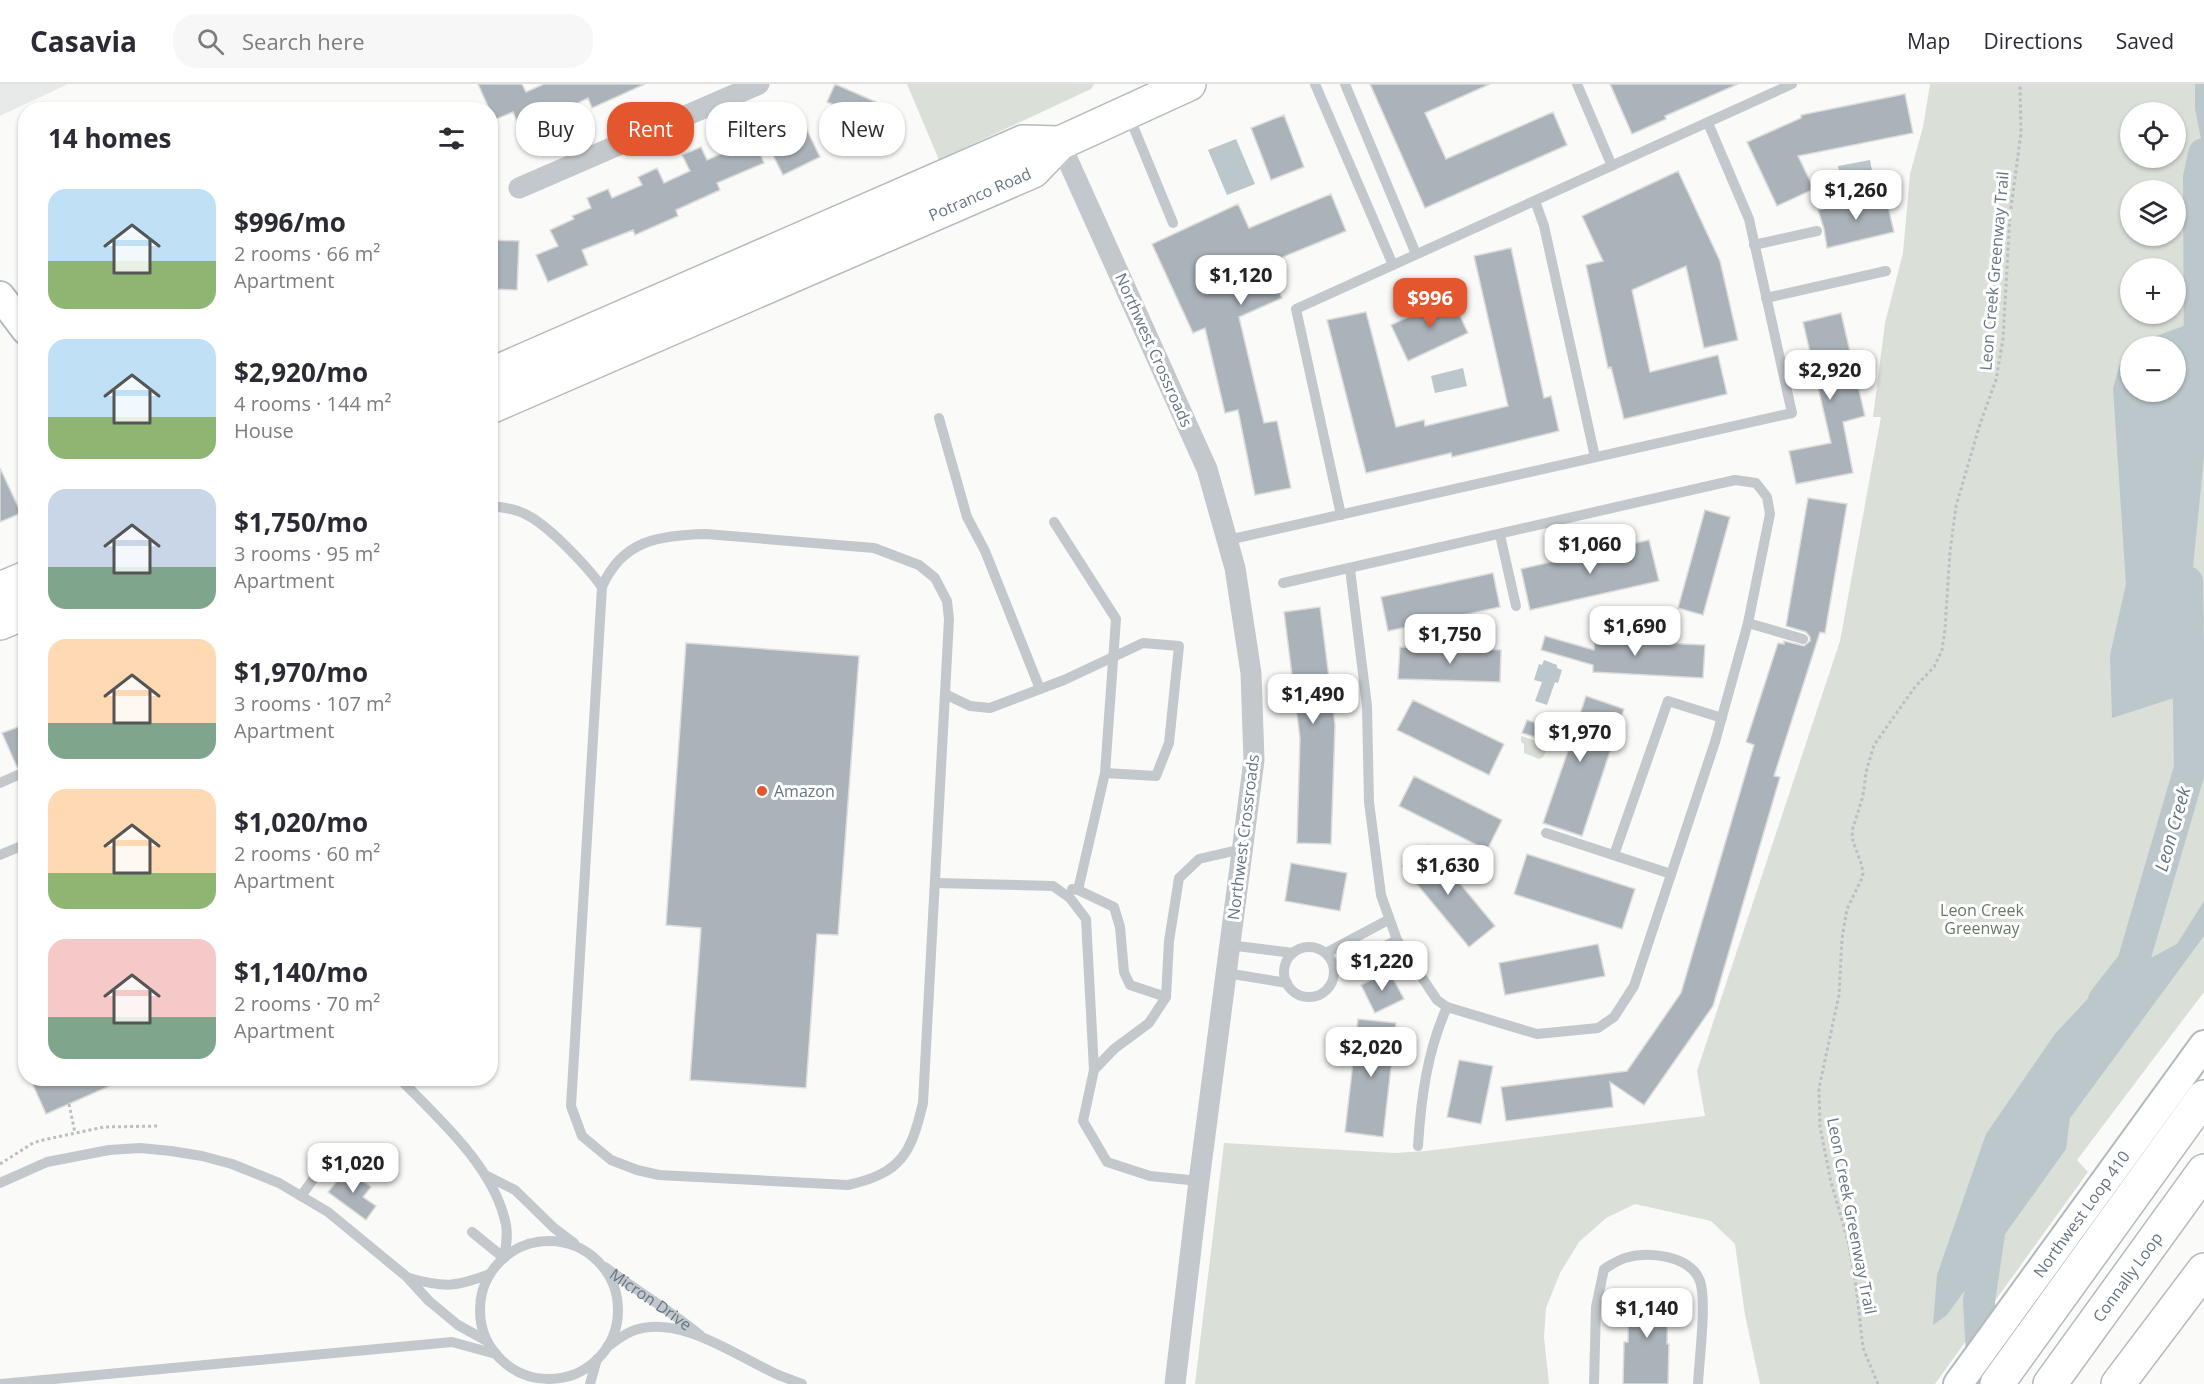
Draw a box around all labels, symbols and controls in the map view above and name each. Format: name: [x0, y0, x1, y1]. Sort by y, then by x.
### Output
search box: [173, 14, 593, 68]
text: Casavia: [30, 22, 137, 60]
icon: search: [194, 25, 227, 58]
text: Search here: [242, 26, 365, 56]
text: Map: [1907, 27, 1950, 55]
text: Directions: [1983, 27, 2083, 55]
text: Saved: [2116, 27, 2174, 55]
chip: Buy: [516, 102, 595, 156]
chip: Rent: [607, 102, 694, 156]
chip: Filters: [706, 102, 807, 156]
chip: New: [819, 102, 905, 156]
map controls: [2120, 102, 2186, 402]
button: locate: [2120, 102, 2186, 168]
text: 14 homes: [48, 120, 172, 156]
icon: filters: [435, 122, 468, 155]
street label: Potranco Road: [925, 162, 1034, 226]
pin: $1,260: [1807, 170, 1905, 221]
street label: Leon Creek Greenway Trail: [1974, 171, 2014, 371]
text: $1,260: [1825, 176, 1887, 203]
button: layers: [2120, 180, 2186, 246]
text: $996/mo: [234, 204, 346, 240]
icon: home: [96, 213, 168, 285]
text: 2 rooms · 66 m²: [234, 240, 380, 267]
pin: $1,120: [1192, 255, 1290, 306]
button: +: [2120, 258, 2186, 324]
text: $1,120: [1210, 261, 1272, 288]
text: Apartment: [234, 267, 334, 294]
street label: Northwest Crossroads: [1110, 269, 1198, 431]
pin: $996: [1394, 278, 1466, 329]
text: $996: [1407, 284, 1453, 311]
button: −: [2120, 336, 2186, 402]
pin: $2,920: [1781, 350, 1879, 401]
text: $2,920/mo: [234, 354, 368, 390]
text: $2,920: [1799, 356, 1861, 383]
icon: home: [96, 363, 168, 435]
text: 4 rooms · 144 m²: [234, 390, 392, 417]
text: House: [234, 417, 294, 444]
text: $1,750/mo: [234, 504, 368, 540]
icon: home: [96, 513, 168, 585]
pin: $1,060: [1541, 524, 1639, 575]
text: $1,060: [1559, 530, 1621, 557]
text: 3 rooms · 95 m²: [234, 540, 380, 567]
text: Apartment: [234, 567, 334, 594]
pin: $1,690: [1586, 606, 1684, 657]
text: $1,690: [1604, 612, 1666, 639]
pin: $1,750: [1401, 614, 1499, 665]
text: $1,750: [1419, 620, 1481, 647]
text: $1,970/mo: [234, 654, 368, 690]
icon: home: [96, 663, 168, 735]
pin: $1,490: [1264, 674, 1362, 725]
text: $1,490: [1282, 680, 1344, 707]
text: 3 rooms · 107 m²: [234, 690, 392, 717]
pin: $1,970: [1531, 712, 1629, 763]
text: Apartment: [234, 717, 334, 744]
text: $1,970: [1549, 718, 1611, 745]
street label: Northwest Crossroads: [1222, 753, 1264, 921]
place label: Amazon: [774, 780, 835, 802]
water label: Leon Creek: [2148, 783, 2196, 874]
marker: Amazon: [755, 784, 769, 798]
text: $1,020/mo: [234, 804, 368, 840]
icon: home: [96, 813, 168, 885]
text: 2 rooms · 60 m²: [234, 840, 380, 867]
pin: $1,630: [1399, 845, 1497, 896]
text: $1,630: [1417, 851, 1479, 878]
text: Apartment: [234, 867, 334, 894]
park label: Leon Creek Greenway: [1940, 899, 2025, 939]
pin: $1,220: [1333, 941, 1431, 992]
text: $1,220: [1351, 947, 1413, 974]
text: $1,140/mo: [234, 954, 368, 990]
icon: home: [96, 963, 168, 1035]
text: 2 rooms · 70 m²: [234, 990, 380, 1017]
text: Apartment: [234, 1017, 334, 1044]
pin: $2,020: [1322, 1027, 1420, 1078]
text: $2,020: [1340, 1033, 1402, 1060]
street label: Leon Creek Greenway Trail: [1822, 1116, 1882, 1316]
pin: $1,020: [304, 1143, 402, 1194]
street label: Northwest Loop 410: [2028, 1146, 2135, 1282]
text: $1,020: [322, 1149, 384, 1176]
street label: Connally Loop: [2087, 1228, 2167, 1326]
street label: Micron Drive: [605, 1263, 696, 1335]
pin: $1,140: [1598, 1288, 1696, 1339]
text: $1,140: [1616, 1294, 1678, 1321]

